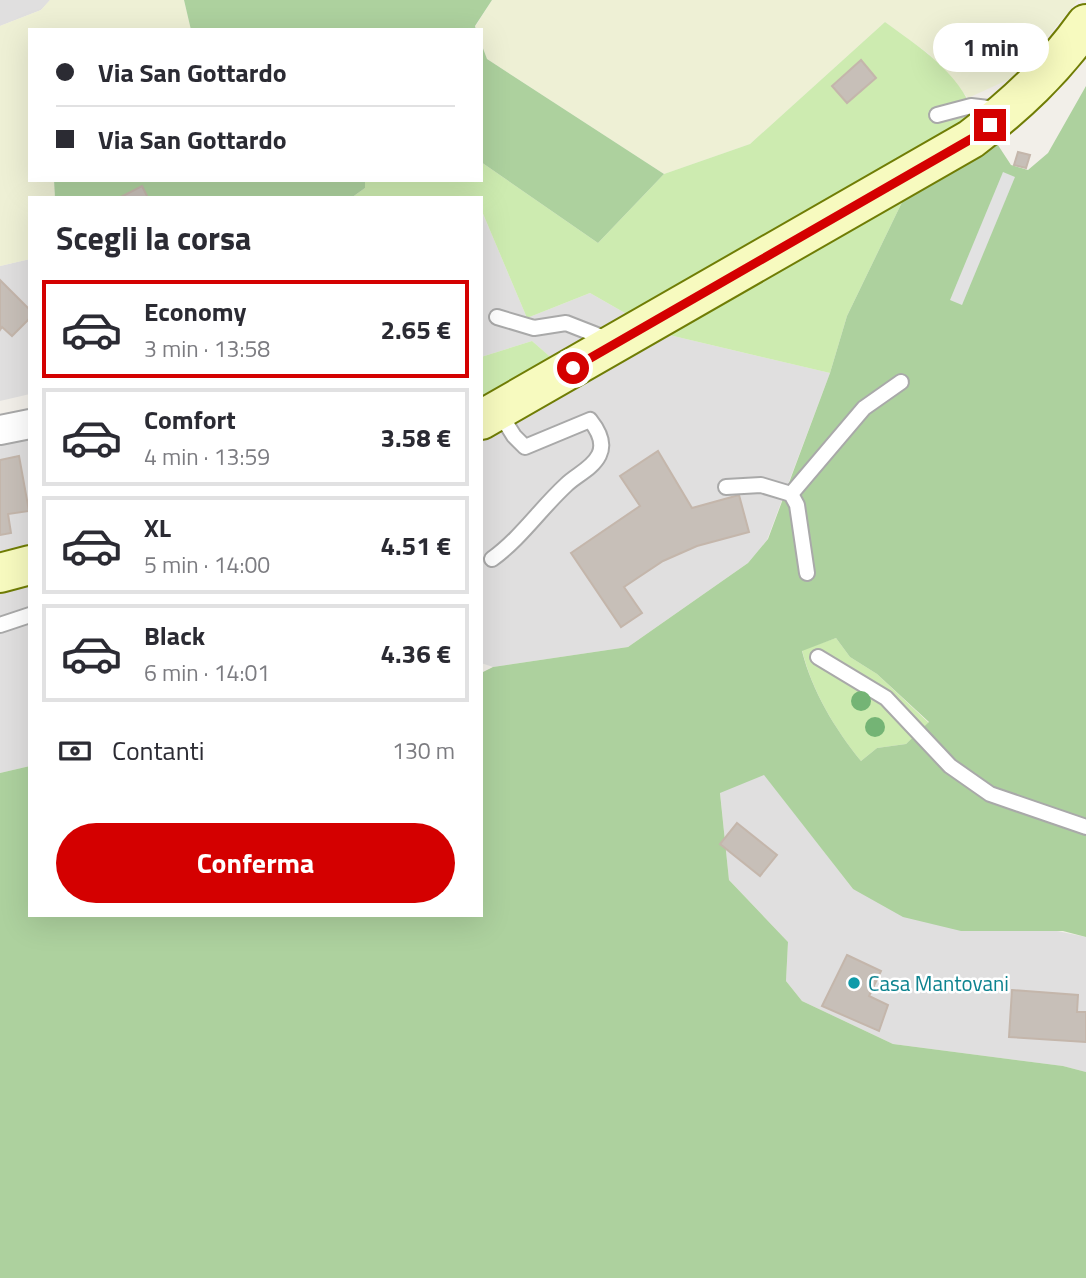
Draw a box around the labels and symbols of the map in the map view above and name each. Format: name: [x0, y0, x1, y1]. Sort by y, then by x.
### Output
callout: 1 min: [932, 24, 1048, 72]
route end: [974, 109, 1006, 141]
route start: [557, 352, 589, 384]
place label: Casa Mantovani: [868, 967, 1009, 999]
marker: Casa Mantovani: [846, 975, 862, 991]

